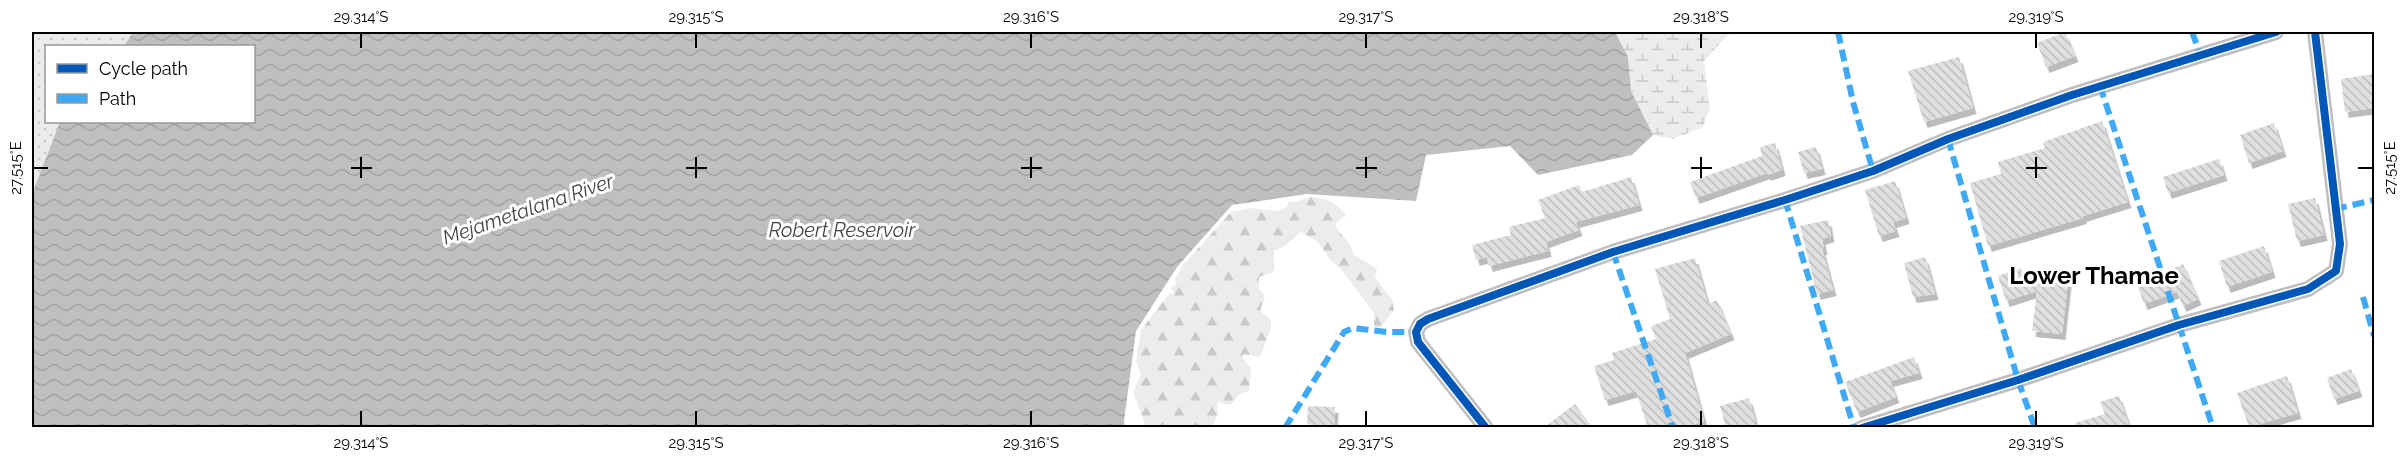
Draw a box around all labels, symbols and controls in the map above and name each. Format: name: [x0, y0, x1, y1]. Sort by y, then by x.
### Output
text: 29.314°S: [334, 8, 388, 26]
text: 29.315°S: [668, 8, 724, 26]
text: 29.316°S: [1003, 8, 1059, 26]
text: 29.317°S: [1339, 8, 1393, 26]
text: 29.318°S: [1673, 8, 1729, 26]
text: 29.319°S: [2008, 8, 2064, 26]
legend: [45, 45, 255, 123]
text: Cycle path: [99, 58, 188, 79]
text: Path: [99, 88, 136, 109]
text: 27.515°E: [7, 141, 25, 195]
text: 27.515°E: [2381, 141, 2399, 195]
water label: Mejametalana River: [439, 168, 618, 250]
water label: Robert Reservoir: [769, 218, 916, 242]
district label: Lower Thamae: [2009, 261, 2179, 290]
text: 29.314°S: [334, 434, 388, 452]
text: 29.315°S: [668, 434, 724, 452]
text: 29.316°S: [1003, 434, 1059, 452]
text: 29.317°S: [1339, 434, 1393, 452]
text: 29.318°S: [1673, 434, 1729, 452]
text: 29.319°S: [2008, 434, 2064, 452]

